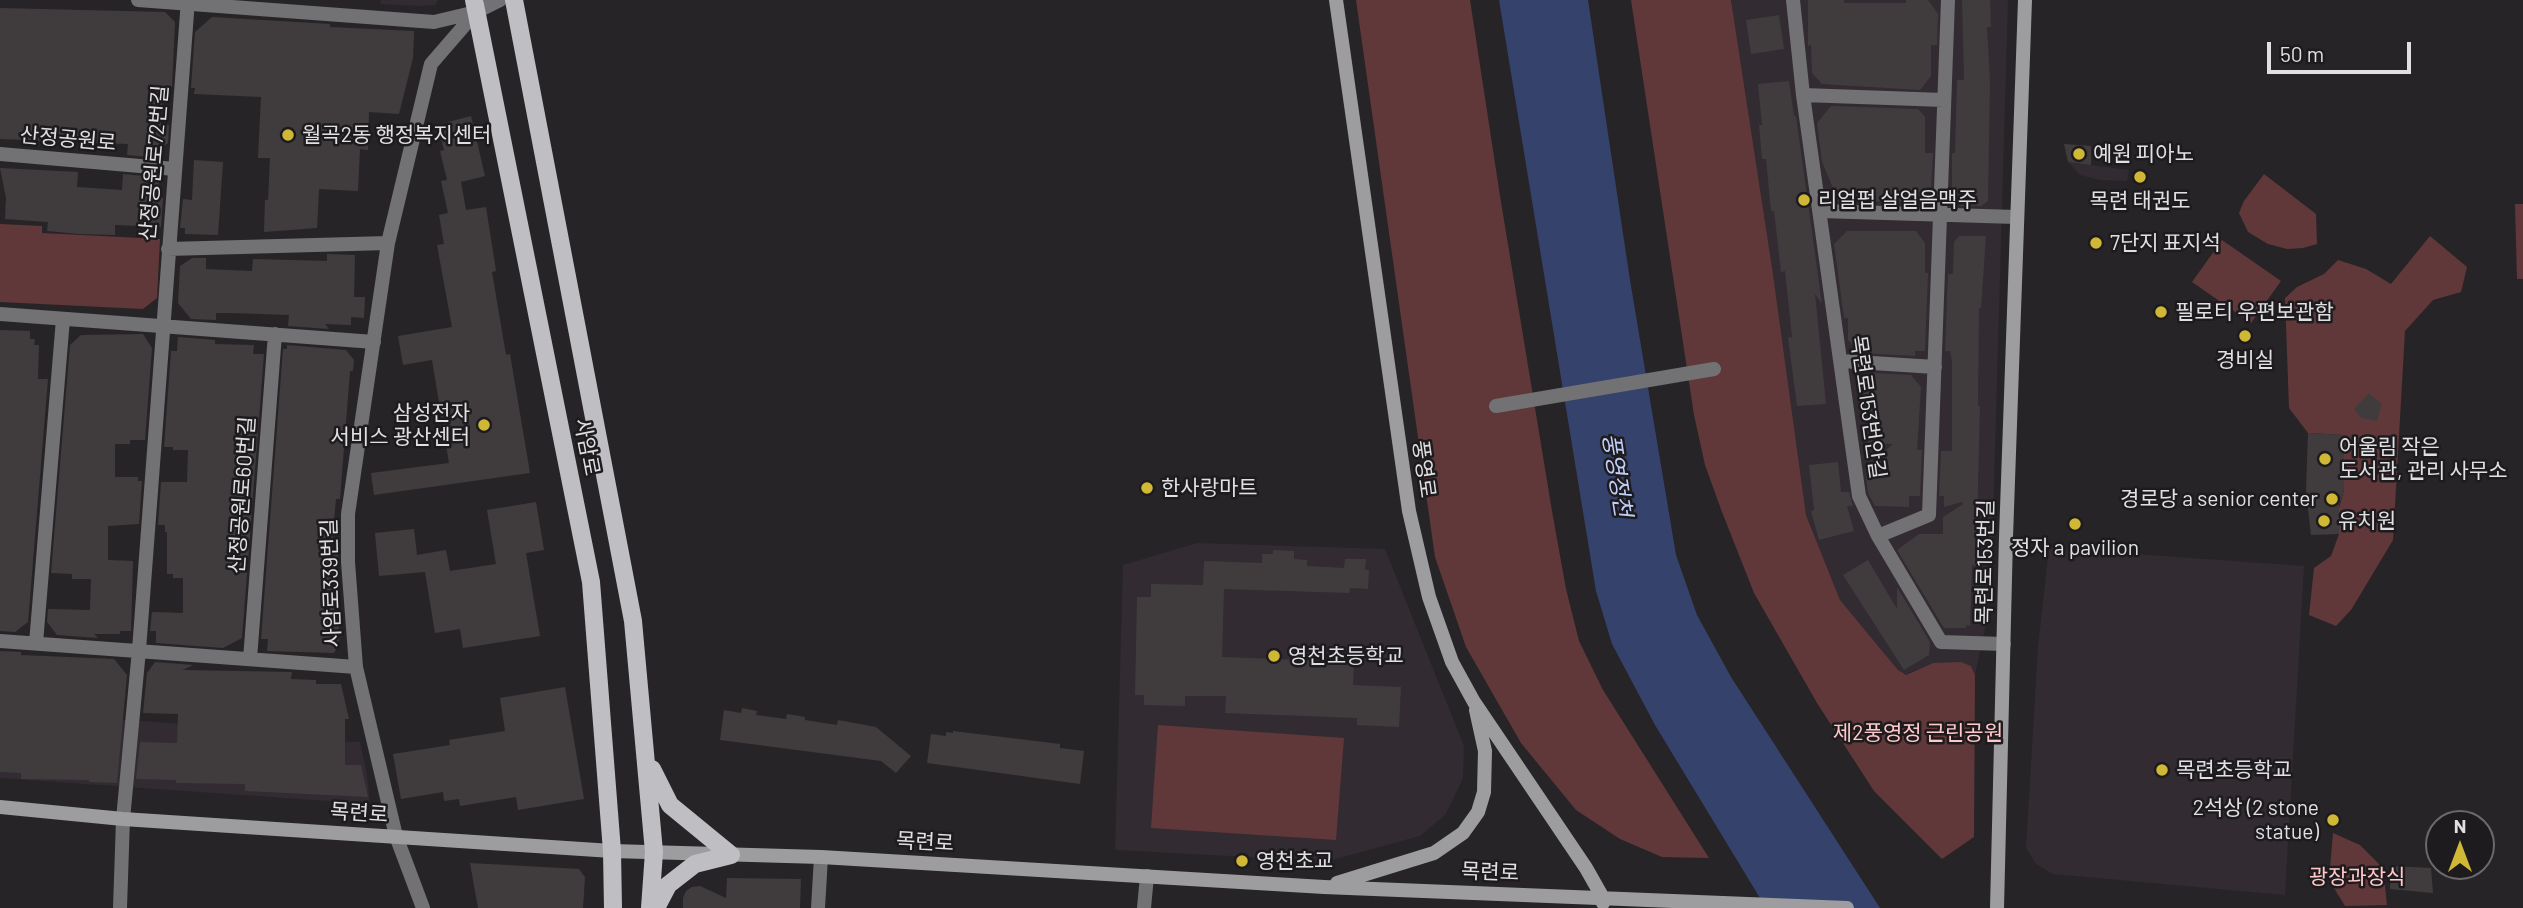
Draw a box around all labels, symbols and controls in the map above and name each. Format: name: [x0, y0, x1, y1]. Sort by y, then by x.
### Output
scale bar: [2271, 28, 2414, 72]
text: 50 m: [2280, 41, 2324, 66]
street label: 산정공원로72번길: [135, 84, 173, 242]
street label: 산정공원로: [19, 122, 117, 156]
place label: 월곡2동 행정복지센터: [302, 122, 491, 148]
marker: 월곡2동 행정복지센터: [280, 127, 296, 143]
place label: 예원 피아노: [2093, 141, 2194, 167]
marker: 예원 피아노: [2071, 146, 2087, 162]
marker: 목련 태권도: [2132, 169, 2148, 185]
place label: 리얼펍 살얼음맥주: [1818, 187, 1977, 213]
place label: 목련 태권도: [2090, 188, 2190, 214]
marker: 리얼펍 살얼음맥주: [1796, 192, 1812, 208]
place label: 7단지 표지석: [2110, 230, 2221, 256]
marker: 7단지 표지석: [2088, 235, 2104, 251]
place label: 필로티 우편보관함: [2175, 299, 2334, 325]
marker: 필로티 우편보관함: [2153, 304, 2169, 320]
marker: 경비실: [2237, 328, 2253, 344]
street label: 목련로153번안길: [1845, 334, 1891, 480]
place label: 경비실: [2216, 347, 2274, 373]
place label: 삼성전자 서비스 광산센터: [331, 400, 470, 450]
street label: 산정공원로60번길: [224, 415, 260, 575]
street label: 사암로: [569, 416, 605, 478]
marker: 삼성전자 서비스 광산센터: [476, 417, 492, 433]
water label: 풍영정천: [1597, 431, 1637, 519]
place label: 어울림 작은 도서관, 관리 사무소: [2339, 434, 2508, 484]
street label: 풍영로: [1407, 439, 1441, 499]
marker: 어울림 작은 도서관, 관리 사무소: [2317, 451, 2333, 467]
place label: 한사랑마트: [1161, 475, 1258, 501]
marker: 한사랑마트: [1139, 480, 1155, 496]
place label: 경로당 a senior center: [2120, 486, 2318, 512]
marker: 경로당 a senior center: [2324, 491, 2340, 507]
street label: 목련로153번길: [1971, 499, 1999, 625]
place label: 유치원: [2338, 508, 2396, 534]
marker: 유치원: [2316, 513, 2332, 529]
marker: 정자 a pavilion: [2067, 516, 2083, 532]
street label: 사암로339번길: [316, 518, 346, 648]
place label: 정자 a pavilion: [2011, 535, 2139, 561]
place label: 영천초등학교: [1288, 643, 1404, 669]
marker: 영천초등학교: [1266, 648, 1282, 664]
park label: 제2풍영정 근린공원: [1833, 720, 2003, 746]
place label: 목련초등학교: [2176, 757, 2292, 783]
marker: 목련초등학교: [2154, 762, 2170, 778]
place label: 2석상 (2 stone statue): [2193, 795, 2319, 845]
street label: 목련로: [329, 798, 389, 828]
north arrow: [2425, 810, 2495, 880]
marker: 2석상 (2 stone statue): [2325, 812, 2341, 828]
text: N: [2454, 814, 2466, 837]
street label: 목련로: [895, 828, 955, 856]
place label: 영천초교: [1256, 848, 1333, 874]
marker: 영천초교: [1234, 853, 1250, 869]
street label: 목련로: [1461, 858, 1519, 886]
park label: 광장과장식: [2309, 864, 2405, 890]

